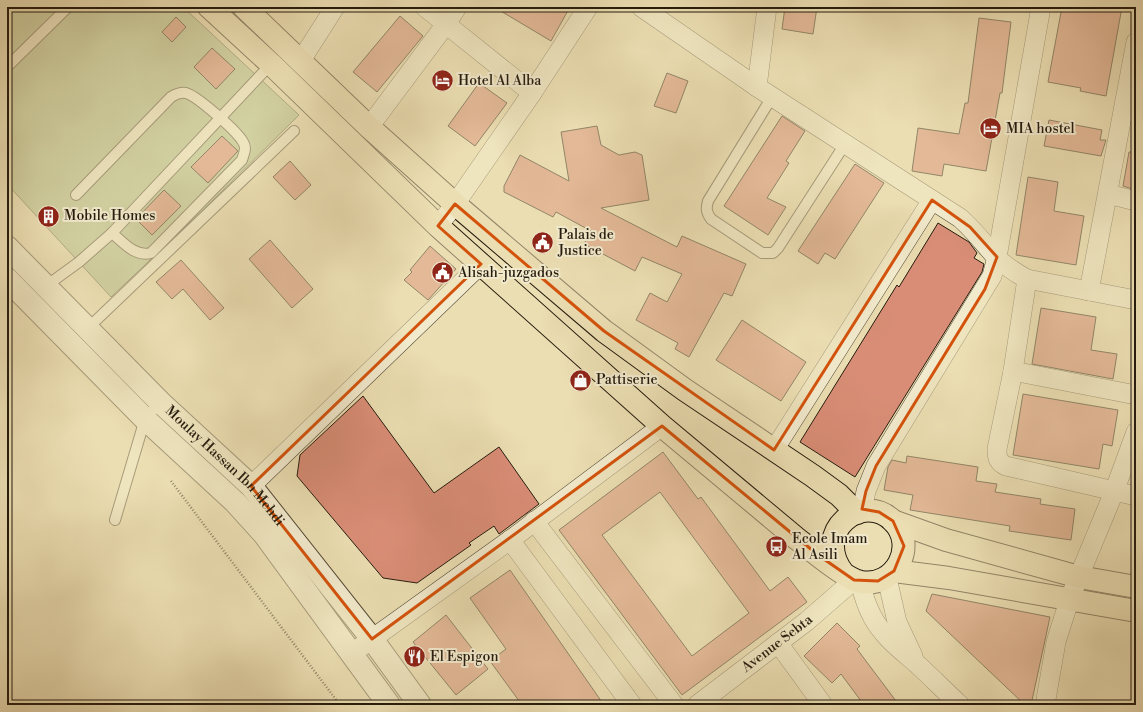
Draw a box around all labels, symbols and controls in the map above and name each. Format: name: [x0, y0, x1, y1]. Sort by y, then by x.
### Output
hotel icon: Hotel Al Alba: [429, 68, 455, 94]
place label: Hotel Al Alba: [458, 72, 542, 90]
hotel icon: MIA hostel: [978, 116, 1004, 142]
place label: MIA hostel: [1006, 120, 1075, 138]
building icon: Mobile Homes: [35, 203, 61, 229]
place label: Mobile Homes: [64, 207, 156, 225]
place label: Palais de Justice: [557, 226, 614, 260]
public building icon: Palais de Justice: [530, 230, 556, 256]
public building icon: Alisah-juzgados: [430, 260, 456, 286]
place label: Alisah-juzgados: [457, 264, 559, 282]
shop icon: Pattiserie: [567, 367, 593, 393]
place label: Pattiserie: [596, 371, 658, 389]
street label: Moulay Hassan Ibn Mehdi: [161, 402, 289, 530]
place label: Ecole Imam Al Asili: [791, 530, 868, 564]
bus stop icon: Ecole Imam Al Asili: [763, 534, 789, 560]
street label: Avenue Sebta: [737, 610, 817, 677]
restaurant icon: El Espigon: [401, 644, 427, 670]
place label: El Espigon: [430, 648, 499, 666]

